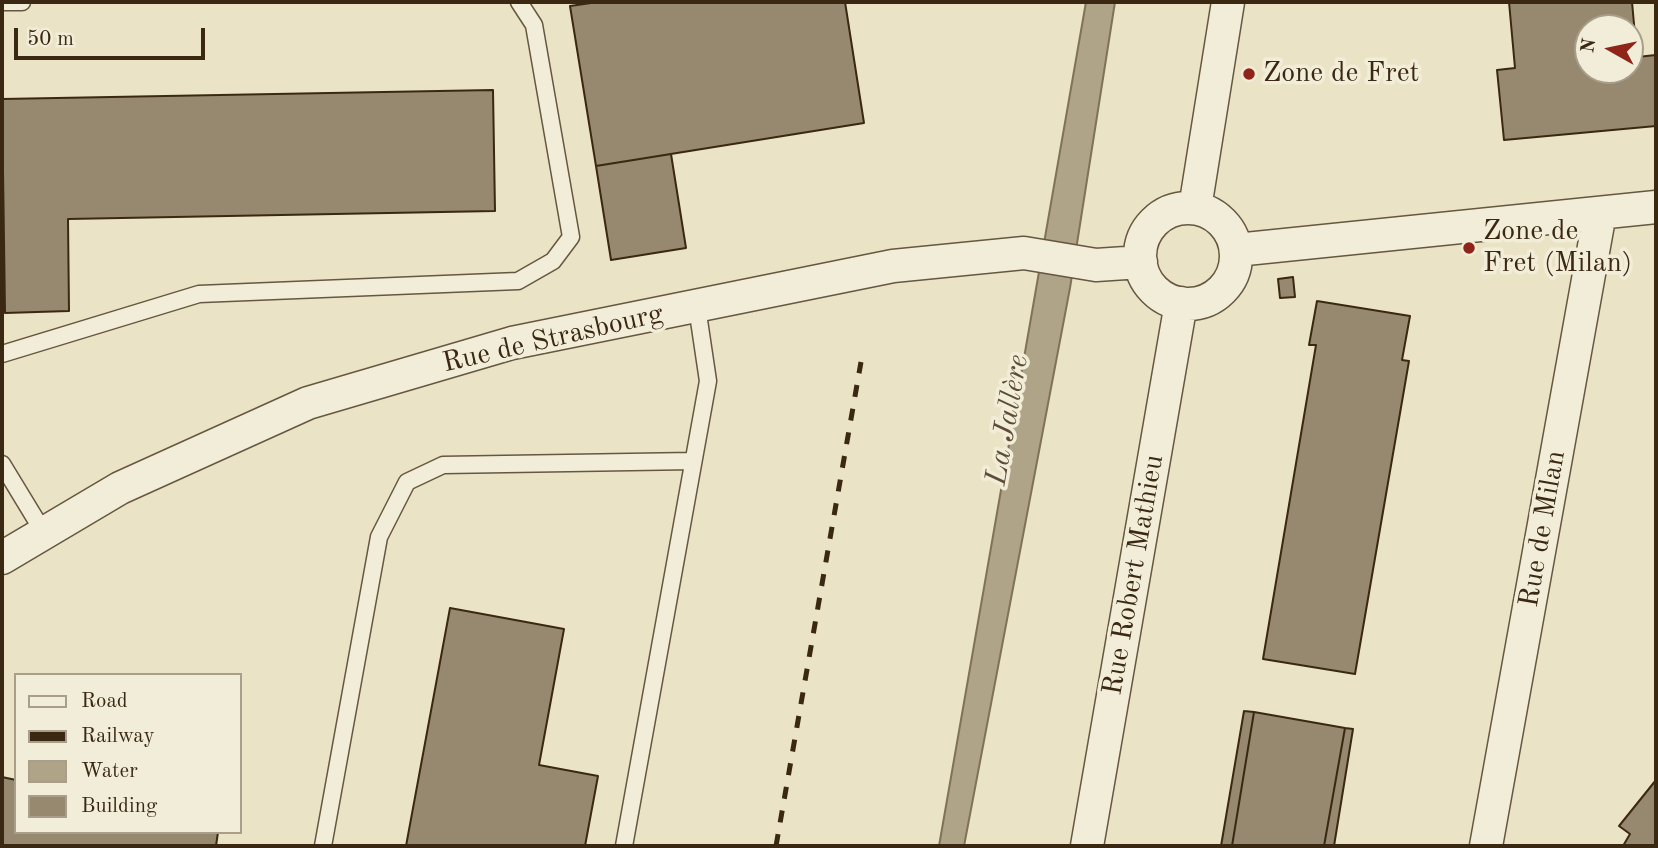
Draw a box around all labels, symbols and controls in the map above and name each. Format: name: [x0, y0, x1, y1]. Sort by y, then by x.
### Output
scale bar: [18, 14, 208, 58]
north arrow: [1574, 14, 1644, 84]
text: 50 m: [27, 29, 74, 50]
text: N: [1579, 37, 1600, 55]
place label: Zone de Fret: [1263, 57, 1419, 91]
marker: Zone de Fret: [1241, 66, 1257, 82]
place label: Zone de Fret (Milan): [1483, 215, 1632, 281]
marker: Zone de Fret (Milan): [1461, 240, 1477, 256]
street label: Rue de Strasbourg: [439, 297, 667, 381]
water label: La Jallère: [979, 352, 1037, 488]
street label: Rue de Milan: [1513, 448, 1573, 610]
street label: Rue Robert Mathieu: [1096, 452, 1172, 698]
legend: [14, 673, 242, 834]
text: Road: [81, 691, 128, 712]
text: Railway: [81, 726, 155, 747]
text: Water: [81, 761, 138, 782]
text: Building: [81, 796, 157, 817]

